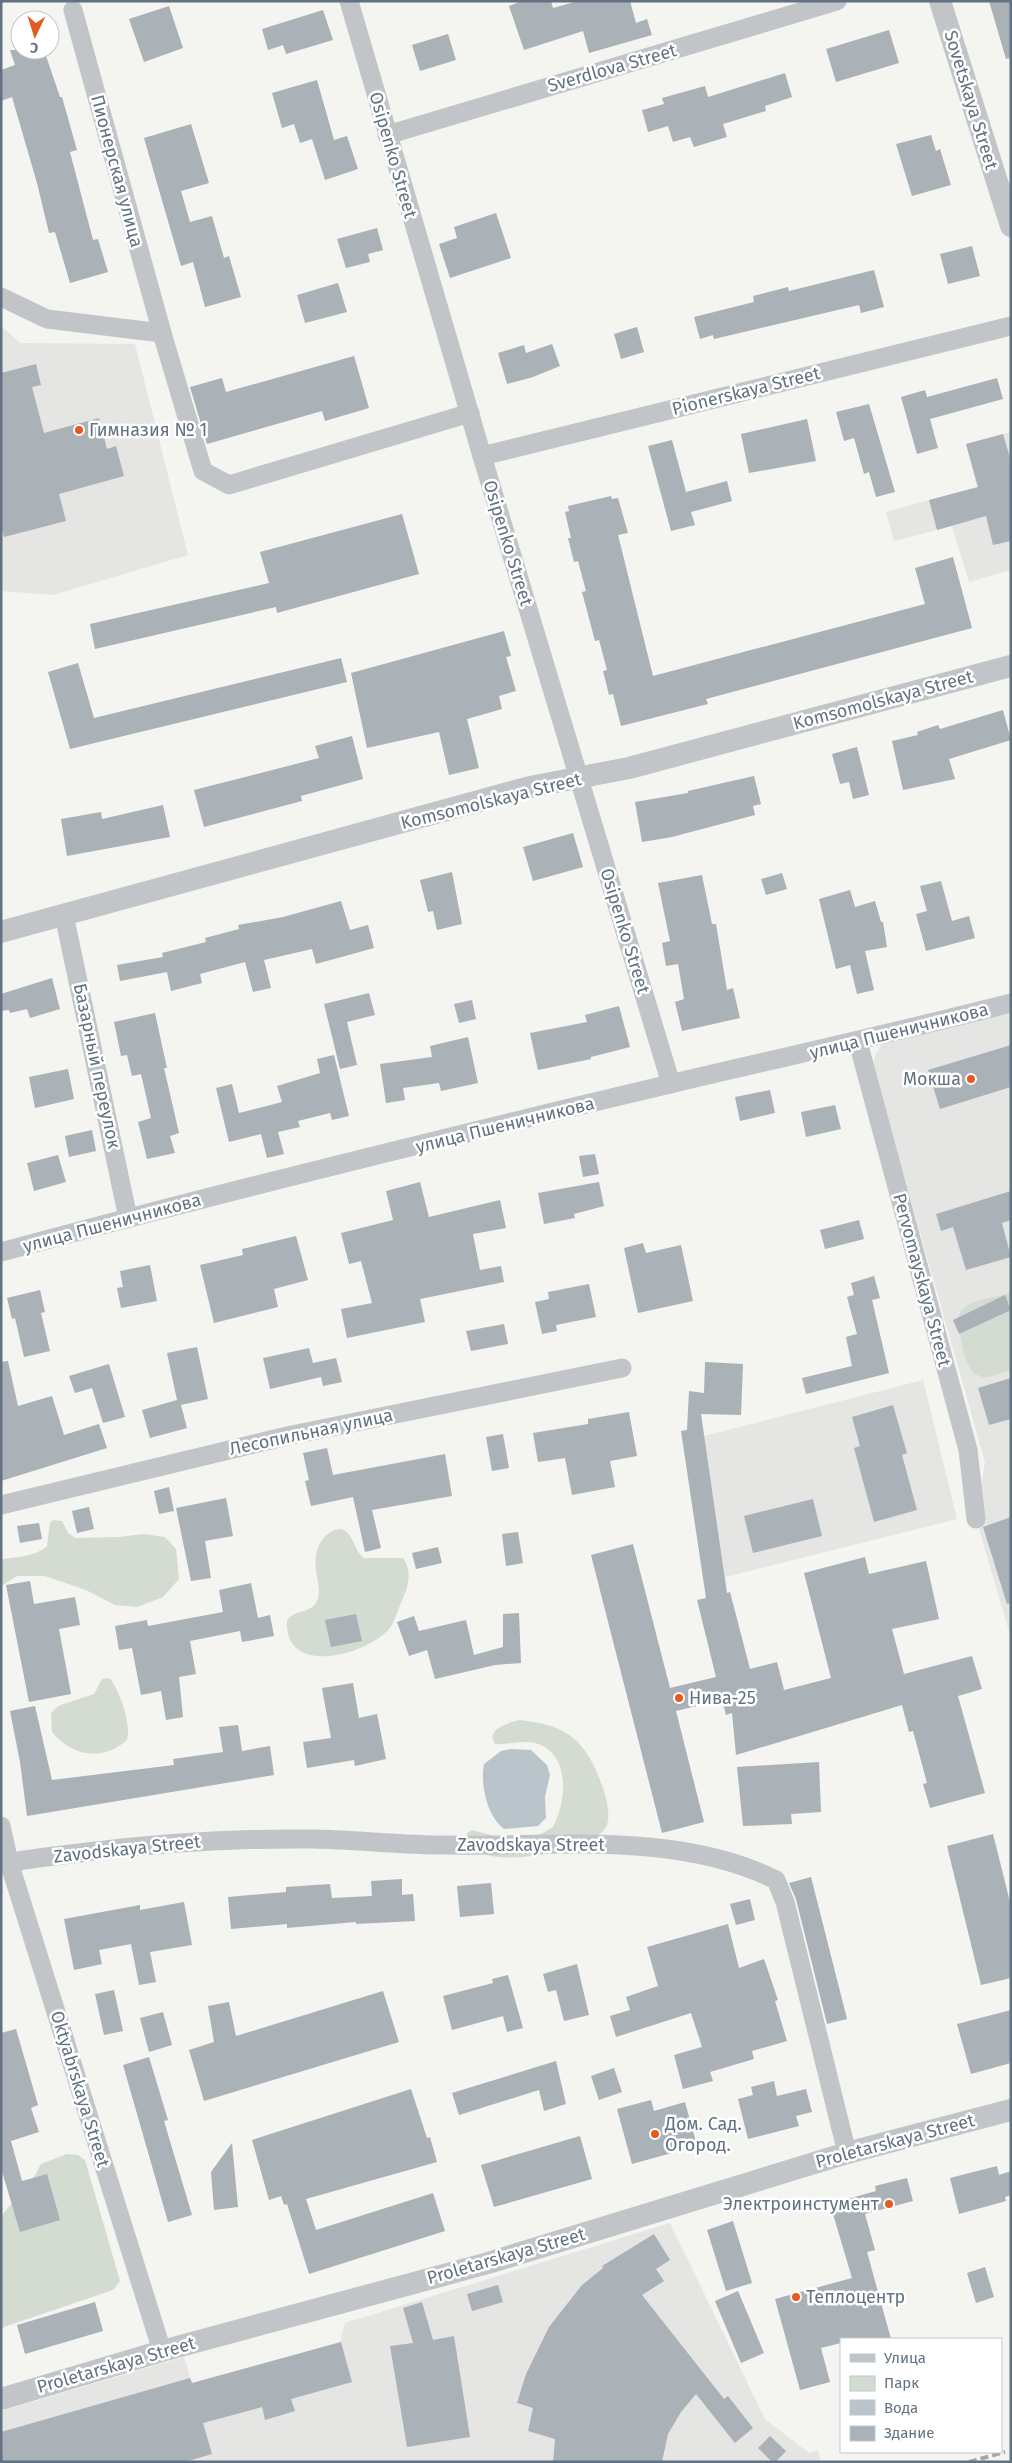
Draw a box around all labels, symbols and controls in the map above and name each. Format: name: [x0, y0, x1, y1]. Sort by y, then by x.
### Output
north arrow: [10, 10, 60, 60]
street label: Sovetskaya Street: [939, 28, 1003, 173]
text: С: [30, 39, 39, 56]
street label: Sverdlova Street: [545, 39, 679, 97]
street label: Osipenko Street: [364, 89, 422, 221]
street label: Пионерская улица: [86, 92, 148, 250]
street label: Pionerskaya Street: [670, 362, 823, 420]
place label: Гимназия № 1: [89, 419, 207, 441]
marker: Гимназия № 1: [73, 424, 85, 436]
street label: Osipenko Street: [478, 478, 538, 609]
street label: Komsomolskaya Street: [791, 665, 976, 735]
street label: Komsomolskaya Street: [398, 768, 584, 834]
street label: Osipenko Street: [595, 866, 655, 997]
street label: Базарный переулок: [69, 981, 125, 1151]
street label: улица Пшеничникова: [807, 998, 991, 1064]
place label: Мокша: [903, 1068, 961, 1090]
marker: Мокша: [965, 1073, 977, 1085]
street label: улица Пшеничникова: [413, 1092, 597, 1158]
street label: улица Пшеничникова: [21, 1189, 203, 1257]
street label: Pervomayskaya Street: [888, 1191, 956, 1370]
street label: Лесопильная улица: [227, 1404, 395, 1460]
place label: Нива-25: [689, 1687, 756, 1709]
marker: Нива-25: [673, 1692, 685, 1704]
street label: Zavodskaya Street: [52, 1830, 202, 1868]
street label: Zavodskaya Street: [457, 1834, 605, 1856]
street label: Oktyabrskaya Street: [46, 2008, 114, 2170]
street label: Proletarskaya Street: [813, 2109, 977, 2173]
place label: Дом. Сад. Огород.: [664, 2113, 742, 2156]
marker: Дом. Сад. Огород.: [649, 2128, 661, 2140]
place label: Электроинстумент: [723, 2193, 880, 2215]
marker: Электроинстумент: [883, 2198, 895, 2210]
street label: Proletarskaya Street: [424, 2223, 588, 2289]
place label: Теплоцентр: [806, 2286, 905, 2308]
marker: Теплоцентр: [790, 2291, 802, 2303]
street label: Proletarskaya Street: [34, 2332, 198, 2398]
legend: [840, 2338, 1002, 2453]
text: Улица: [884, 2349, 926, 2367]
text: Парк: [884, 2374, 919, 2392]
text: Вода: [884, 2399, 918, 2417]
text: Здание: [884, 2424, 934, 2442]

